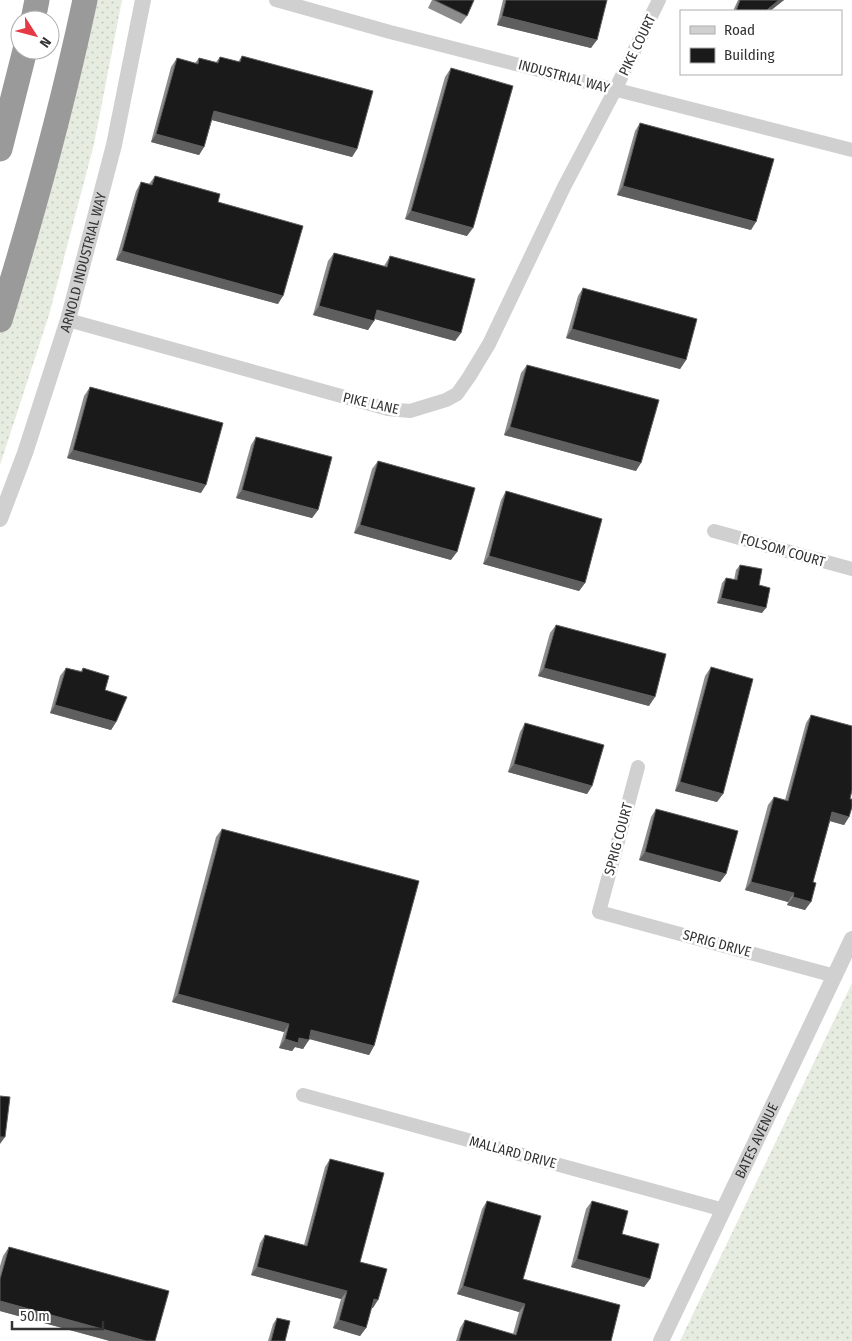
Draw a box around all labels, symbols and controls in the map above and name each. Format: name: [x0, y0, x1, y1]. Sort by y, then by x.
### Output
north arrow: [10, 10, 60, 60]
legend: [680, 10, 842, 75]
street label: PIKE COURT: [615, 11, 660, 79]
text: Road: [724, 21, 755, 39]
text: N: [36, 34, 54, 51]
text: Building: [724, 46, 775, 64]
street label: INDUSTRIAL WAY: [516, 56, 611, 97]
street label: ARNOLD INDUSTRIAL WAY: [57, 191, 110, 334]
street label: PIKE LANE: [341, 389, 401, 418]
street label: FOLSOM COURT: [739, 530, 828, 571]
street label: SPRIG COURT: [601, 800, 636, 877]
street label: SPRIG DRIVE: [681, 926, 753, 961]
street label: BATES AVENUE: [732, 1100, 782, 1181]
street label: MALLARD DRIVE: [468, 1133, 559, 1172]
scale bar: [12, 1298, 104, 1330]
text: 50 m: [20, 1307, 50, 1325]

